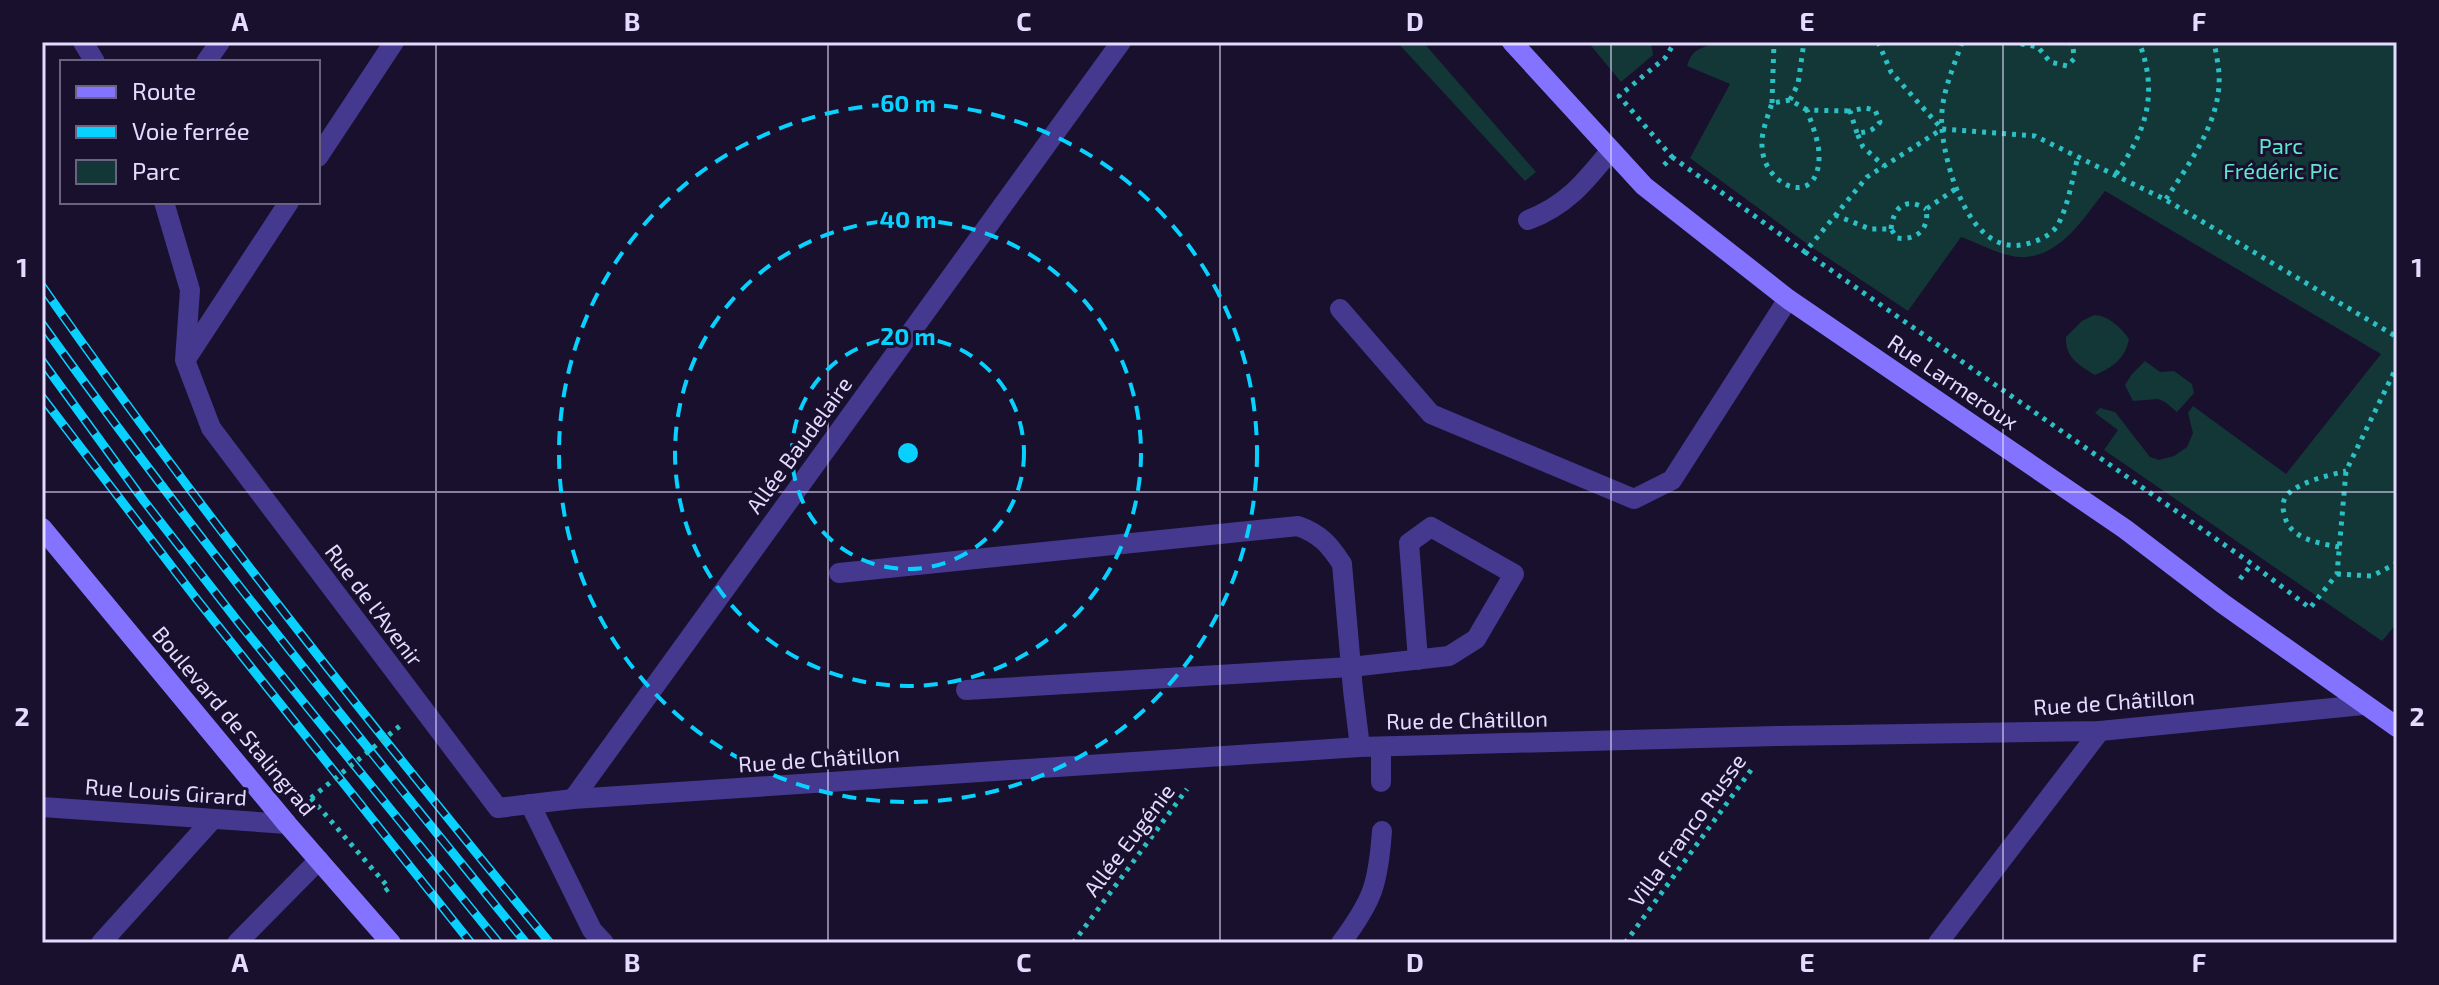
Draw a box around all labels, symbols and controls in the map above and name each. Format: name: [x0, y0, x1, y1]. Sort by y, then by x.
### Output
text: A: [232, 5, 249, 36]
text: B: [624, 5, 640, 36]
text: C: [1016, 5, 1032, 36]
text: D: [1406, 5, 1424, 36]
text: E: [1799, 5, 1815, 36]
text: F: [2192, 5, 2206, 36]
legend: [60, 60, 320, 204]
text: Route: [132, 76, 196, 105]
text: 60 m: [880, 88, 936, 117]
text: Voie ferrée: [132, 116, 250, 145]
park label: Parc Frédéric Pic: [2223, 132, 2339, 183]
text: Parc: [132, 156, 180, 185]
text: 40 m: [880, 204, 936, 233]
text: 1: [16, 251, 28, 282]
text: 1: [2411, 251, 2423, 282]
text: 20 m: [880, 321, 936, 350]
street label: Rue Larmeroux: [1884, 328, 2024, 434]
street label: Allée Baudelaire: [740, 371, 856, 518]
centre of rings: [894, 439, 922, 467]
street label: Rue de l'Avenir: [321, 538, 429, 671]
street label: Boulevard de Stalingrad: [148, 620, 322, 820]
street label: Rue de Châtillon: [2032, 682, 2196, 720]
text: 2: [14, 700, 30, 731]
text: 2: [2409, 700, 2425, 731]
street label: Rue de Châtillon: [1386, 705, 1548, 733]
street label: Rue de Châtillon: [737, 739, 901, 777]
street label: Villa Franco Russe: [1622, 748, 1750, 911]
street label: Rue Louis Girard: [84, 772, 248, 810]
street label: Allée Eugénie: [1077, 778, 1179, 901]
text: A: [232, 946, 249, 977]
text: B: [624, 946, 640, 977]
text: C: [1016, 946, 1032, 977]
text: D: [1406, 946, 1424, 977]
text: E: [1799, 946, 1815, 977]
text: F: [2192, 946, 2206, 977]

